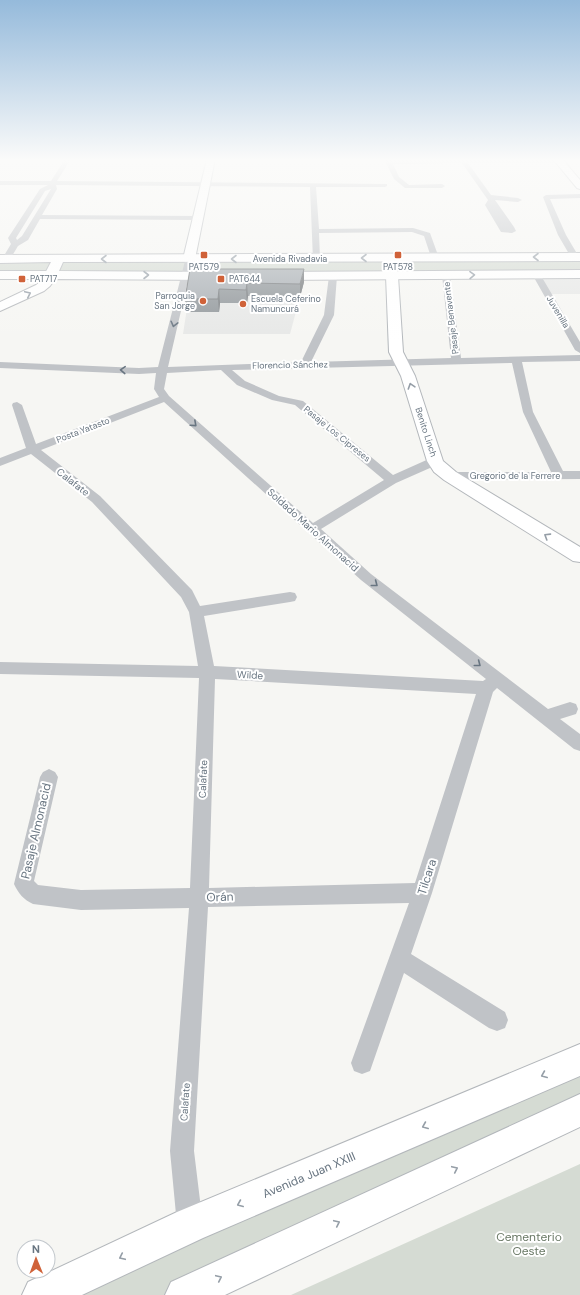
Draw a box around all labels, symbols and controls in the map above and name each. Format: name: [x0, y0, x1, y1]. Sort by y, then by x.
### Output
marker: PAT579: [199, 250, 209, 260]
marker: PAT578: [393, 250, 403, 260]
street label: Avenida Rivadavia: [253, 253, 327, 265]
one-way arrow: [533, 253, 539, 261]
one-way arrow: [361, 254, 367, 262]
one-way arrow: [101, 255, 107, 263]
one-way arrow: [231, 255, 237, 263]
place label: PAT579: [189, 261, 219, 273]
place label: PAT578: [383, 261, 413, 273]
one-way arrow: [143, 271, 149, 279]
one-way arrow: [469, 271, 475, 279]
place label: PAT717: [30, 273, 57, 285]
place label: PAT644: [229, 273, 261, 285]
marker: PAT717: [17, 274, 27, 284]
marker: PAT644: [216, 274, 226, 284]
street label: Pasaje Benavente: [441, 281, 461, 355]
place label: Parroquia San Jorge: [154, 290, 195, 312]
one-way arrow: [23, 291, 31, 299]
place label: Escuela Ceferino Namuncurá: [251, 293, 321, 315]
street label: Juvenilla: [544, 294, 572, 330]
marker: Parroquia San Jorge: [198, 296, 208, 306]
marker: Escuela Ceferino Namuncurá: [238, 299, 248, 309]
one-way arrow: [170, 321, 178, 327]
street label: Florencio Sánchez: [252, 358, 328, 372]
one-way arrow: [120, 366, 126, 375]
one-way arrow: [407, 383, 416, 390]
street label: Pasaje Los Cipreses: [301, 403, 373, 465]
street label: Benito Linch: [412, 406, 440, 458]
street label: Posta Yatasto: [55, 414, 111, 446]
one-way arrow: [190, 419, 197, 426]
street label: Calafate: [54, 465, 92, 499]
street label: Gregorio de la Ferrere: [470, 470, 560, 482]
street label: Soldado Mario Almonacid: [265, 486, 361, 574]
one-way arrow: [544, 533, 551, 541]
one-way arrow: [371, 580, 378, 587]
one-way arrow: [473, 660, 480, 667]
street label: Wilde: [237, 668, 264, 682]
street label: Calafate: [196, 759, 210, 798]
street label: Pasaje Almonacid: [17, 782, 55, 880]
street label: Tilcara: [414, 857, 440, 897]
street label: Orán: [206, 889, 234, 905]
one-way arrow: [541, 1070, 549, 1078]
street label: Calafate: [177, 1082, 193, 1122]
one-way arrow: [421, 1121, 429, 1129]
street label: Avenida Juan XXIII: [260, 1148, 358, 1202]
one-way arrow: [451, 1166, 458, 1174]
one-way arrow: [237, 1199, 245, 1207]
one-way arrow: [334, 1220, 341, 1228]
park label: Cementerio Oeste: [496, 1229, 562, 1259]
north arrow: [16, 1239, 56, 1279]
text: N: [32, 1242, 40, 1256]
one-way arrow: [118, 1252, 126, 1260]
one-way arrow: [215, 1275, 223, 1283]

